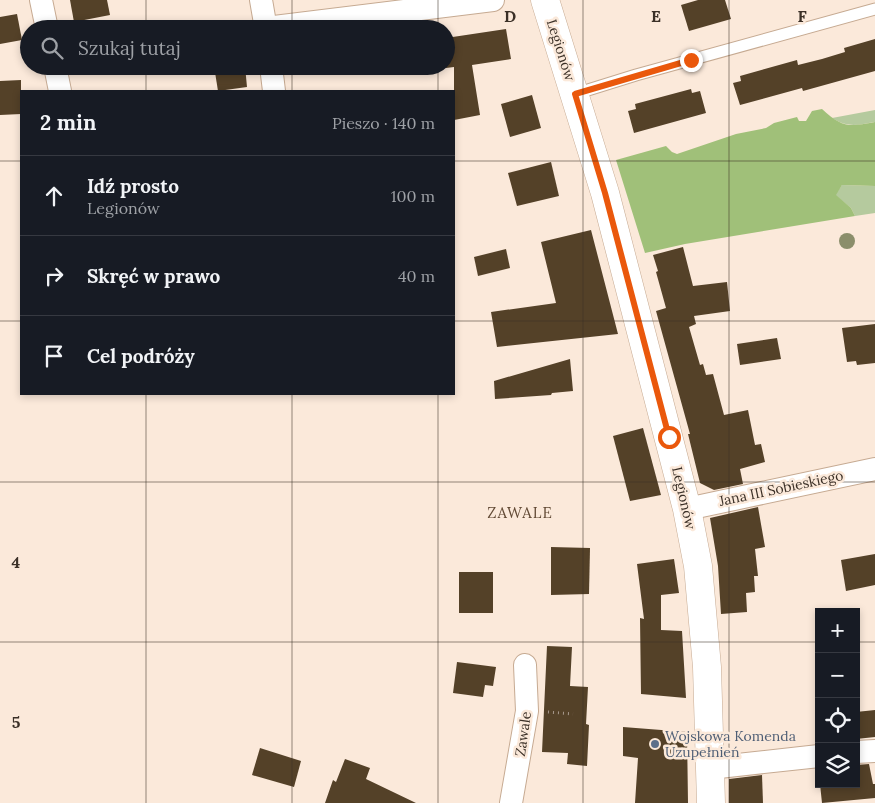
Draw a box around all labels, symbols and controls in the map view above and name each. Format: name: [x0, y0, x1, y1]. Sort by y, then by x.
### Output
text: D: [504, 6, 516, 26]
text: E: [651, 6, 661, 26]
text: F: [797, 6, 807, 26]
street label: Legionów: [543, 17, 580, 84]
search box: [20, 20, 455, 75]
icon: search: [38, 34, 66, 62]
text: Szukaj tutaj: [78, 36, 181, 60]
route end: [680, 49, 703, 72]
text: 2 min: [40, 109, 96, 136]
text: Pieszo · 140 m: [332, 113, 435, 133]
text: Idź prosto: [87, 174, 179, 198]
icon: ahead: [40, 182, 68, 210]
text: 100 m: [391, 186, 435, 206]
text: Legionów: [87, 198, 160, 218]
icon: right: [40, 262, 68, 290]
text: Skręć w prawo: [87, 264, 220, 288]
text: 40 m: [398, 266, 435, 286]
icon: arrive: [40, 342, 68, 370]
text: Cel podróży: [87, 344, 195, 368]
route start: [658, 426, 681, 449]
street label: Legionów: [668, 465, 700, 532]
street label: Jana III Sobieskiego: [716, 466, 845, 510]
district label: ZAWALE: [487, 503, 553, 522]
text: 4: [12, 552, 21, 572]
map controls: [815, 608, 860, 788]
button: +: [815, 608, 860, 653]
button: −: [815, 653, 860, 698]
button: locate: [815, 698, 860, 743]
street label: Zawale: [511, 710, 535, 758]
text: 5: [12, 712, 21, 732]
place label: Wojskowa Komenda Uzupełnień: [665, 727, 796, 761]
marker: Wojskowa Komenda Uzupełnień: [649, 738, 661, 750]
button: layers: [815, 743, 860, 788]

